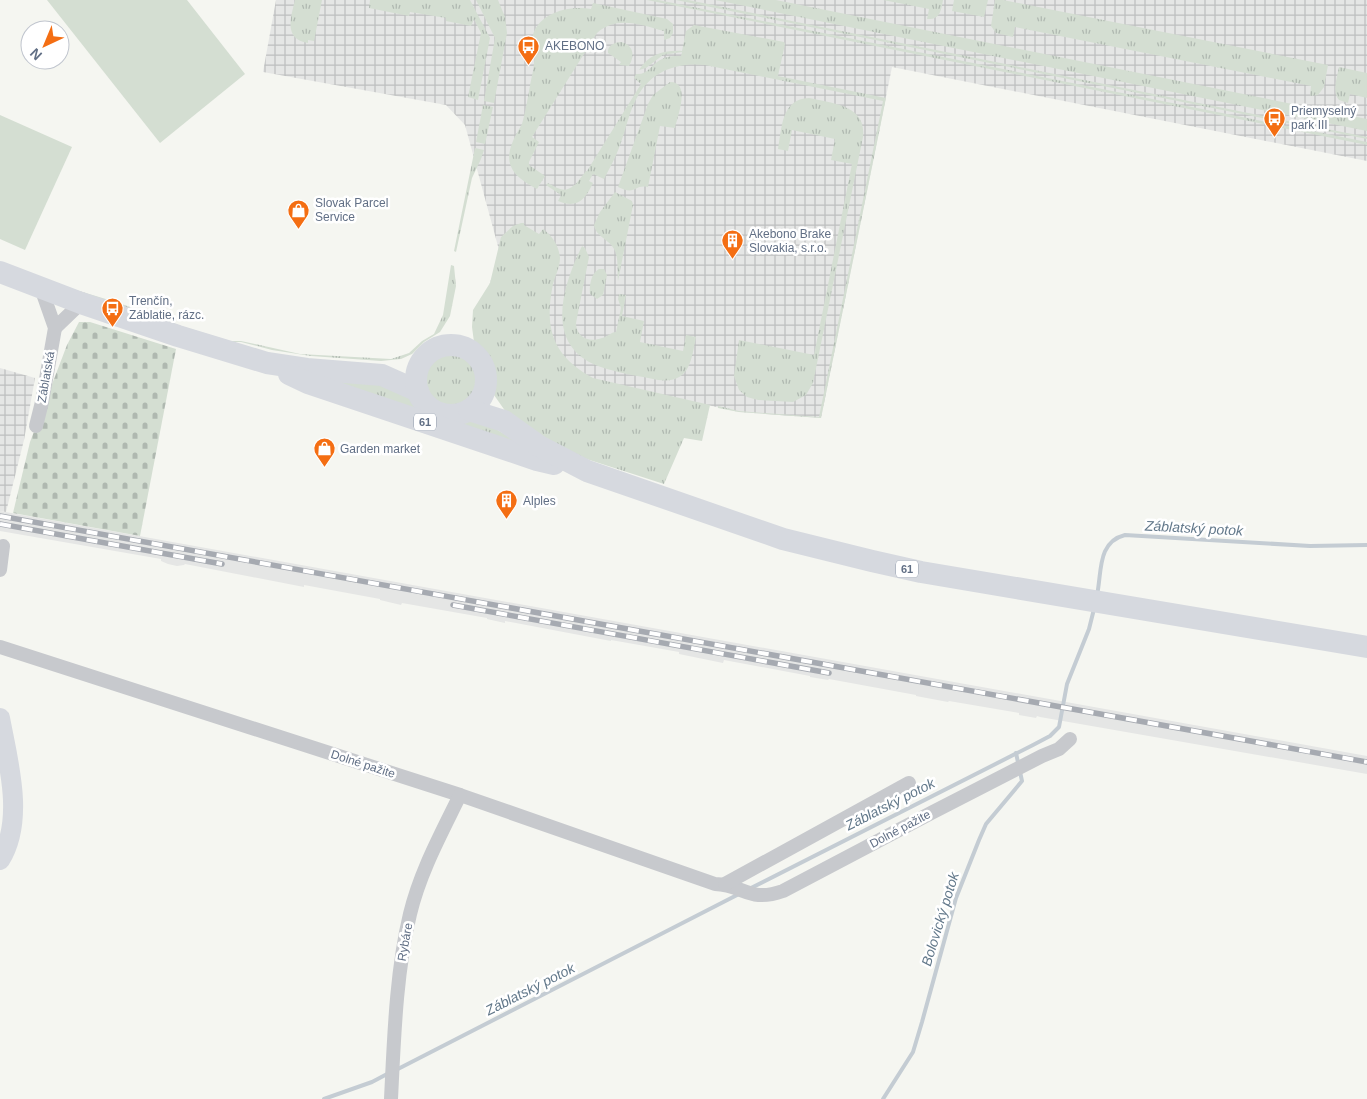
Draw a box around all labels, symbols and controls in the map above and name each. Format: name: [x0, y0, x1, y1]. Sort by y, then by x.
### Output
north arrow: [20, 20, 70, 70]
bus stop icon: AKEBONO: [517, 34, 541, 65]
place label: AKEBONO: [545, 39, 604, 53]
text: N: [27, 45, 45, 64]
place label: Priemyselný park III: [1291, 104, 1356, 132]
bus stop icon: Priemyselný park III: [1263, 106, 1287, 137]
place label: Slovak Parcel Service: [315, 196, 388, 224]
shop icon: Slovak Parcel Service: [287, 198, 311, 229]
place label: Akebono Brake Slovakia, s.r.o.: [749, 227, 831, 255]
building icon: Akebono Brake Slovakia, s.r.o.: [721, 229, 745, 260]
place label: Trenčín, Záblatie, rázc.: [129, 294, 204, 322]
bus stop icon: Trenčín, Záblatie, rázc.: [101, 296, 125, 327]
street label: Záblatská: [35, 350, 57, 404]
road number: 61: [414, 414, 436, 431]
shop icon: Garden market: [312, 437, 336, 468]
place label: Garden market: [340, 442, 421, 456]
building icon: Alples: [495, 489, 519, 520]
place label: Alples: [523, 494, 556, 508]
water label: Záblatský potok: [1144, 517, 1244, 539]
road number: 61: [896, 560, 918, 578]
street label: Dolné pažite: [329, 747, 397, 781]
water label: Záblatský potok: [842, 774, 938, 834]
street label: Dolné pažite: [867, 807, 933, 851]
water label: Bolovický potok: [918, 869, 962, 968]
street label: Rybáre: [395, 921, 415, 962]
water label: Záblatský potok: [482, 959, 578, 1019]

